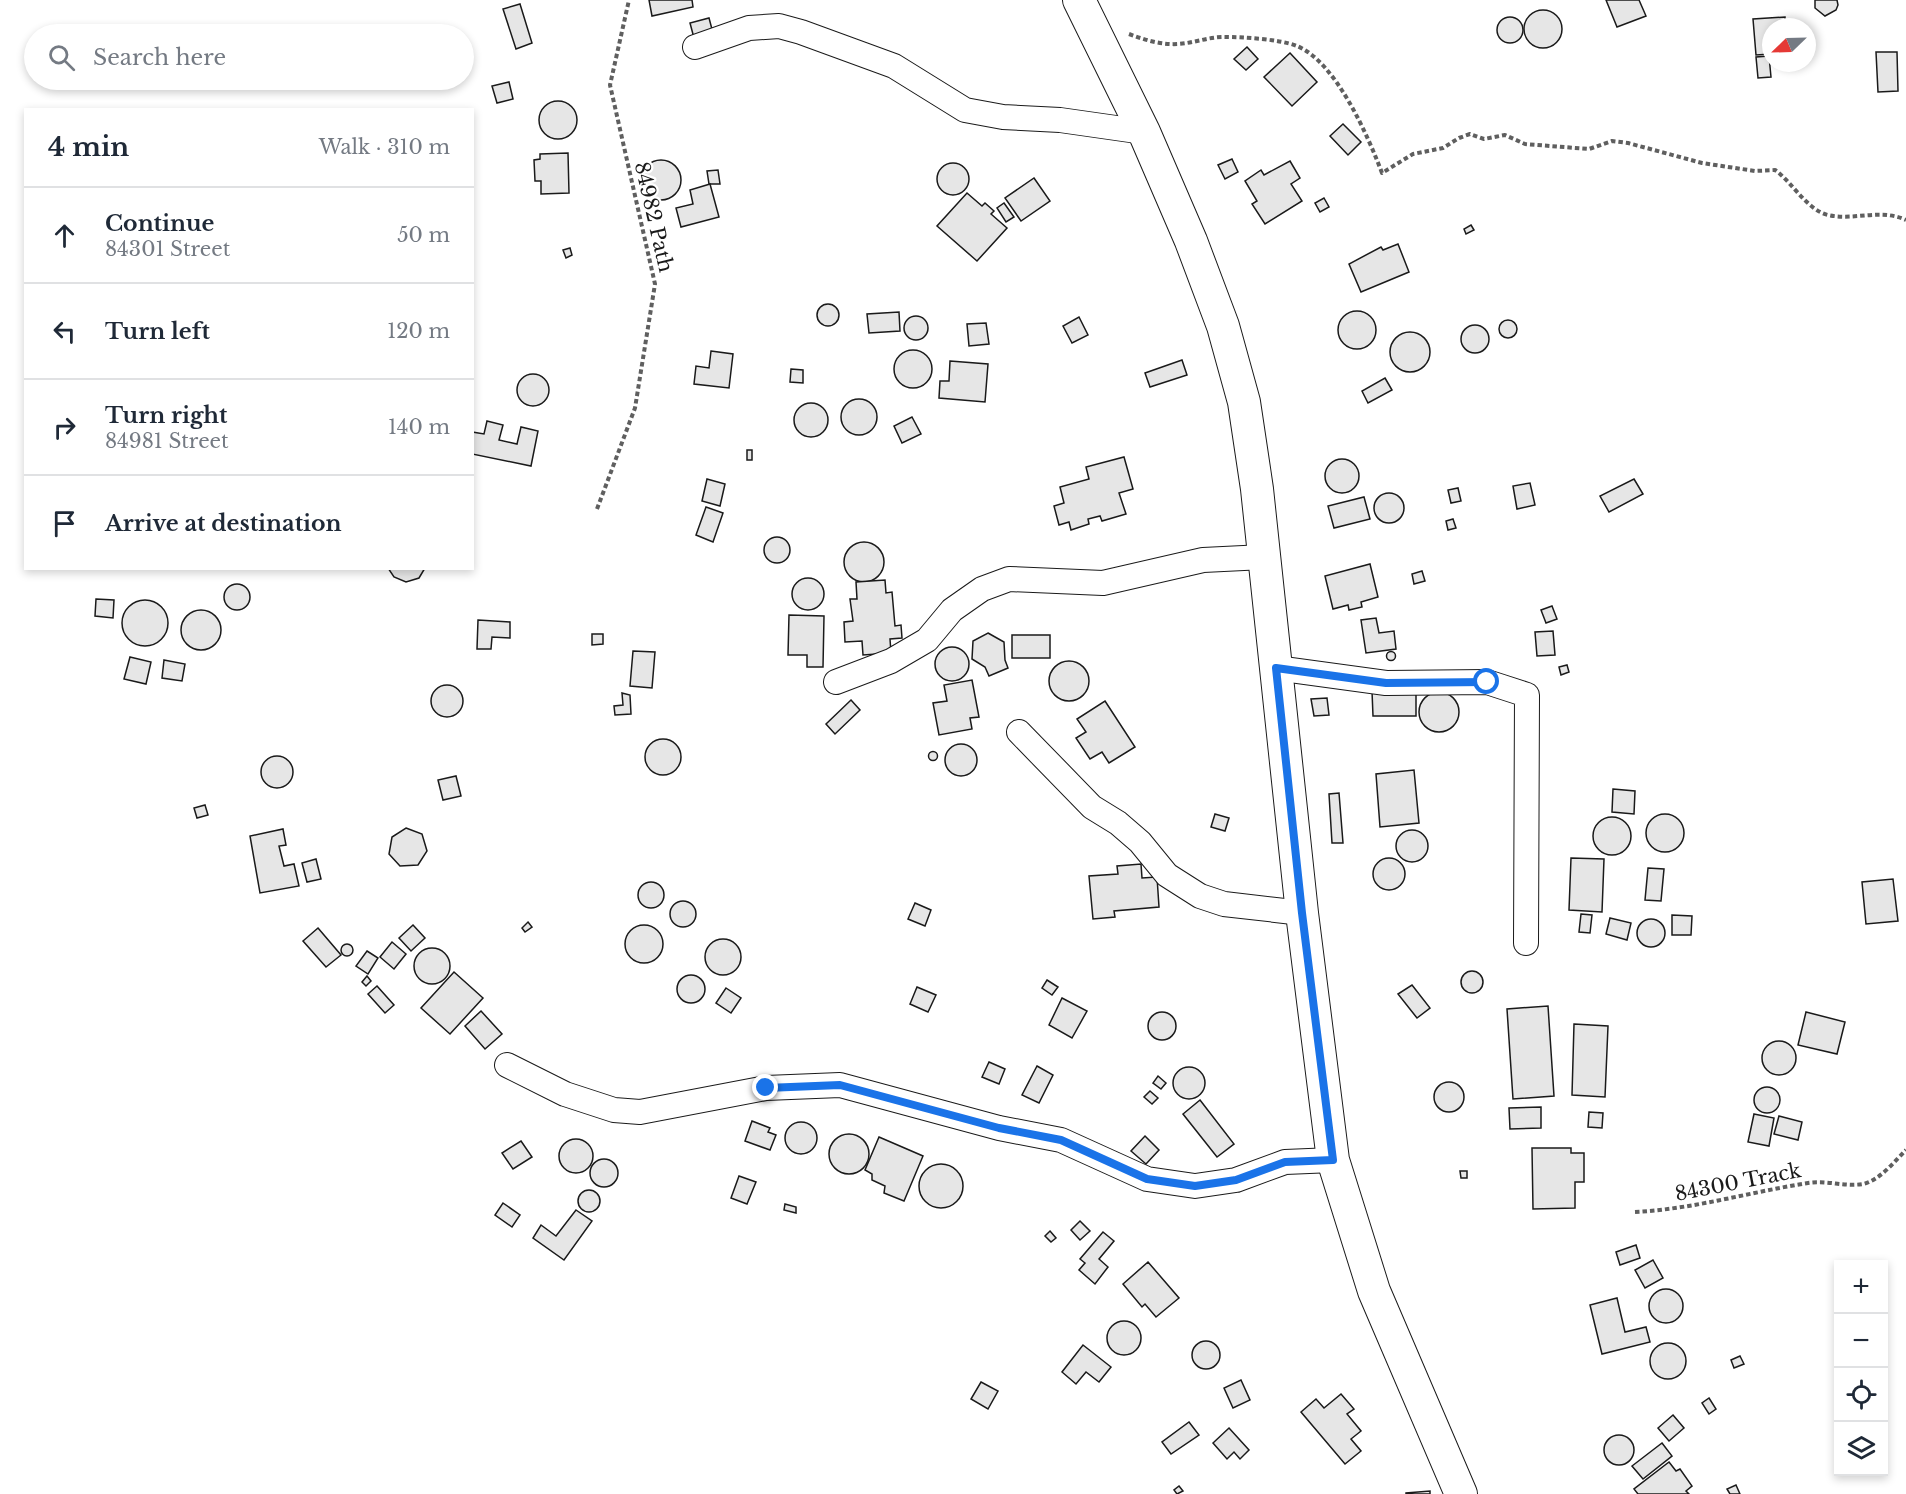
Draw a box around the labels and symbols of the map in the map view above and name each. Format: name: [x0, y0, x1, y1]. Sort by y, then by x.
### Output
north arrow: [1762, 18, 1816, 72]
street label: 84982 Path: [630, 159, 678, 275]
route start: [1473, 668, 1499, 694]
route end: [752, 1074, 778, 1100]
street label: 84300 Track: [1673, 1158, 1804, 1206]

